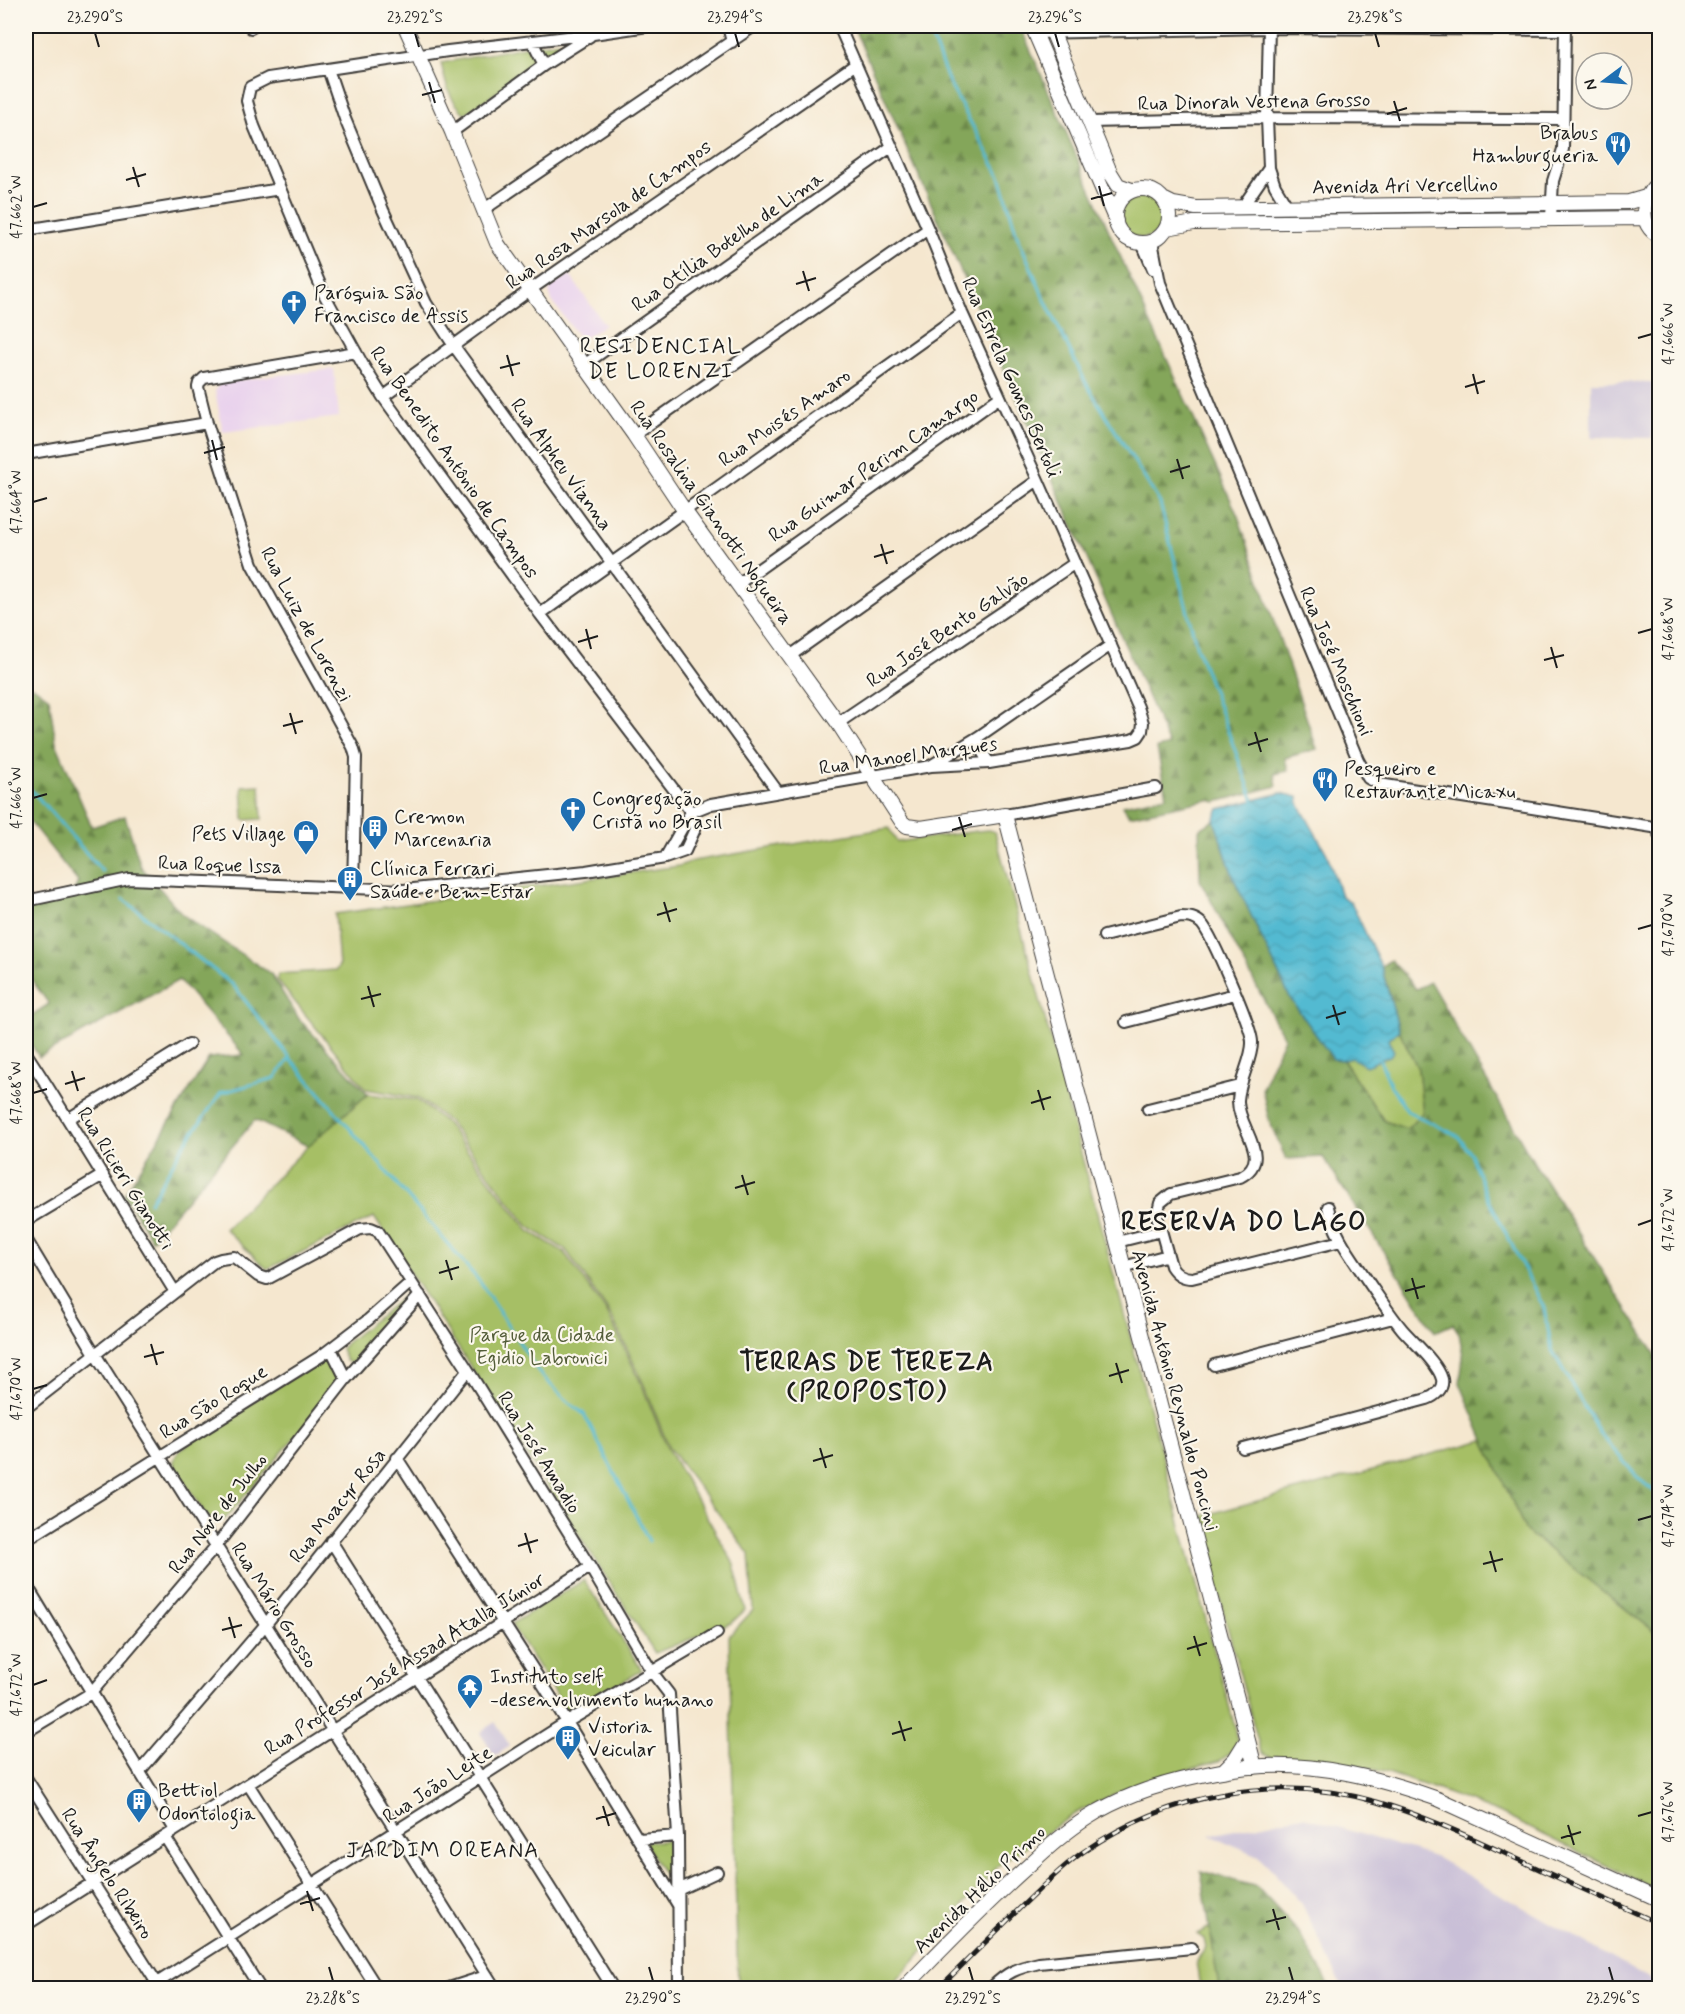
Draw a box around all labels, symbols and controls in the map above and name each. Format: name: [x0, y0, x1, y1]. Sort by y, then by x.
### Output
text: 23.290°S: [67, 8, 123, 28]
text: 23.292°S: [387, 8, 443, 28]
text: 23.294°S: [707, 8, 763, 28]
text: 23.296°S: [1028, 8, 1082, 28]
text: 23.298°S: [1348, 8, 1403, 28]
north arrow: [1574, 51, 1634, 111]
text: N: [1579, 77, 1603, 93]
street label: Rua Dinorah Vestena Grosso: [1137, 87, 1371, 118]
place label: Brabus Hamburgueria: [1473, 120, 1599, 172]
restaurant icon: Brabus Hamburgueria: [1603, 129, 1633, 167]
street label: Rua Rosa Marsola de Campos: [501, 134, 717, 297]
street label: Rua Otília Botelho de Lima: [626, 165, 830, 319]
street label: Avenida Ari Vercellino: [1312, 171, 1498, 202]
text: 47.662°W: [7, 175, 27, 239]
street label: Rua Estrela Gomes Bertoli: [954, 273, 1067, 482]
place label: Paróquia São Francisco de Assis: [314, 280, 468, 330]
church icon: Paróquia São Francisco de Assis: [279, 288, 309, 326]
text: 47.666°W: [1659, 303, 1679, 365]
district label: RESIDENCIAL DE LORENZI: [580, 333, 742, 386]
street label: Rua Benedito Antônio de Campos: [363, 341, 545, 585]
street label: Rua Moisés Amaro: [713, 363, 856, 474]
street label: Rua Guimar Perim Camargo: [763, 383, 984, 549]
street label: Rua Alpheu Vianna: [503, 393, 618, 537]
street label: Rua Rosalina Gianotti Nogueira: [621, 395, 799, 632]
text: 47.664°W: [7, 470, 27, 534]
street label: Rua Luiz de Lorenzi: [253, 542, 358, 707]
street label: Rua José Bento Galvão: [861, 566, 1034, 695]
street label: Rua José Moschioni: [1292, 583, 1379, 740]
text: 47.668°W: [1659, 598, 1679, 660]
street label: Rua Manoel Marques: [817, 731, 999, 782]
place label: Pesqueiro e Restaurante Micaxu: [1344, 756, 1516, 806]
restaurant icon: Pesqueiro e Restaurante Micaxu: [1310, 765, 1340, 803]
text: 47.666°W: [7, 767, 27, 829]
place label: Congregação Cristã no Brasil: [592, 786, 722, 836]
church icon: Congregação Cristã no Brasil: [558, 795, 588, 833]
place label: Cremon Marcenaria: [394, 804, 492, 854]
building icon: Cremon Marcenaria: [360, 813, 390, 851]
shop icon: Pets Village: [291, 818, 321, 856]
place label: Pets Village: [192, 821, 286, 848]
street label: Rua Roque Issa: [157, 850, 282, 881]
place label: Clínica Ferrari Saúde e Bem-Estar: [370, 856, 533, 906]
building icon: Clínica Ferrari Saúde e Bem-Estar: [335, 864, 365, 902]
text: 47.670°W: [1659, 894, 1679, 956]
text: 47.668°W: [7, 1062, 27, 1124]
street label: Rua Ricieri Gianotti: [70, 1102, 180, 1255]
text: 47.672°W: [1659, 1189, 1679, 1251]
district label: RESERVA DO LAGO: [1121, 1206, 1367, 1240]
street label: Avenida Antônio Reynaldo Poncini: [1124, 1247, 1225, 1534]
park label: Parque da Cidade Egidio Labronici: [470, 1322, 615, 1372]
district label: TERRAS DE TEREZA (PROPOSTO): [739, 1346, 995, 1410]
text: 47.670°W: [7, 1358, 27, 1420]
street label: Rua São Roque: [155, 1358, 273, 1446]
street label: Rua José Amadio: [490, 1387, 587, 1519]
street label: Rua Moacyr Rosa: [283, 1443, 393, 1569]
street label: Rua Nove de Julho: [163, 1448, 274, 1580]
text: 47.674°W: [1659, 1485, 1679, 1547]
street label: Rua Mário Grosso: [224, 1537, 323, 1674]
street label: Rua Professor José Assad Atalla Júnior: [259, 1566, 551, 1762]
text: 47.672°W: [7, 1654, 27, 1716]
place label: Instituto self -desenvolvimento humano: [490, 1664, 714, 1714]
temple icon: Instituto self -desenvolvimento humano: [455, 1672, 485, 1710]
place label: Vistoria Veicular: [588, 1714, 657, 1764]
building icon: Vistoria Veicular: [553, 1723, 583, 1761]
street label: Rua João Leite: [378, 1740, 498, 1831]
place label: Bettiol Odontologia: [158, 1778, 257, 1830]
text: 47.676°W: [1659, 1782, 1679, 1842]
building icon: Bettiol Odontologia: [124, 1786, 154, 1824]
street label: Rua Ângelo Ribeiro: [52, 1803, 159, 1946]
street label: Avenida Hélio Primo: [908, 1820, 1052, 1960]
district label: JARDIM OREANA: [346, 1837, 540, 1865]
text: 23.288°S: [306, 1989, 360, 2009]
text: 23.290°S: [625, 1989, 681, 2009]
text: 23.292°S: [945, 1989, 1001, 2009]
text: 23.294°S: [1265, 1989, 1321, 2009]
text: 23.296°S: [1586, 1989, 1640, 2009]

